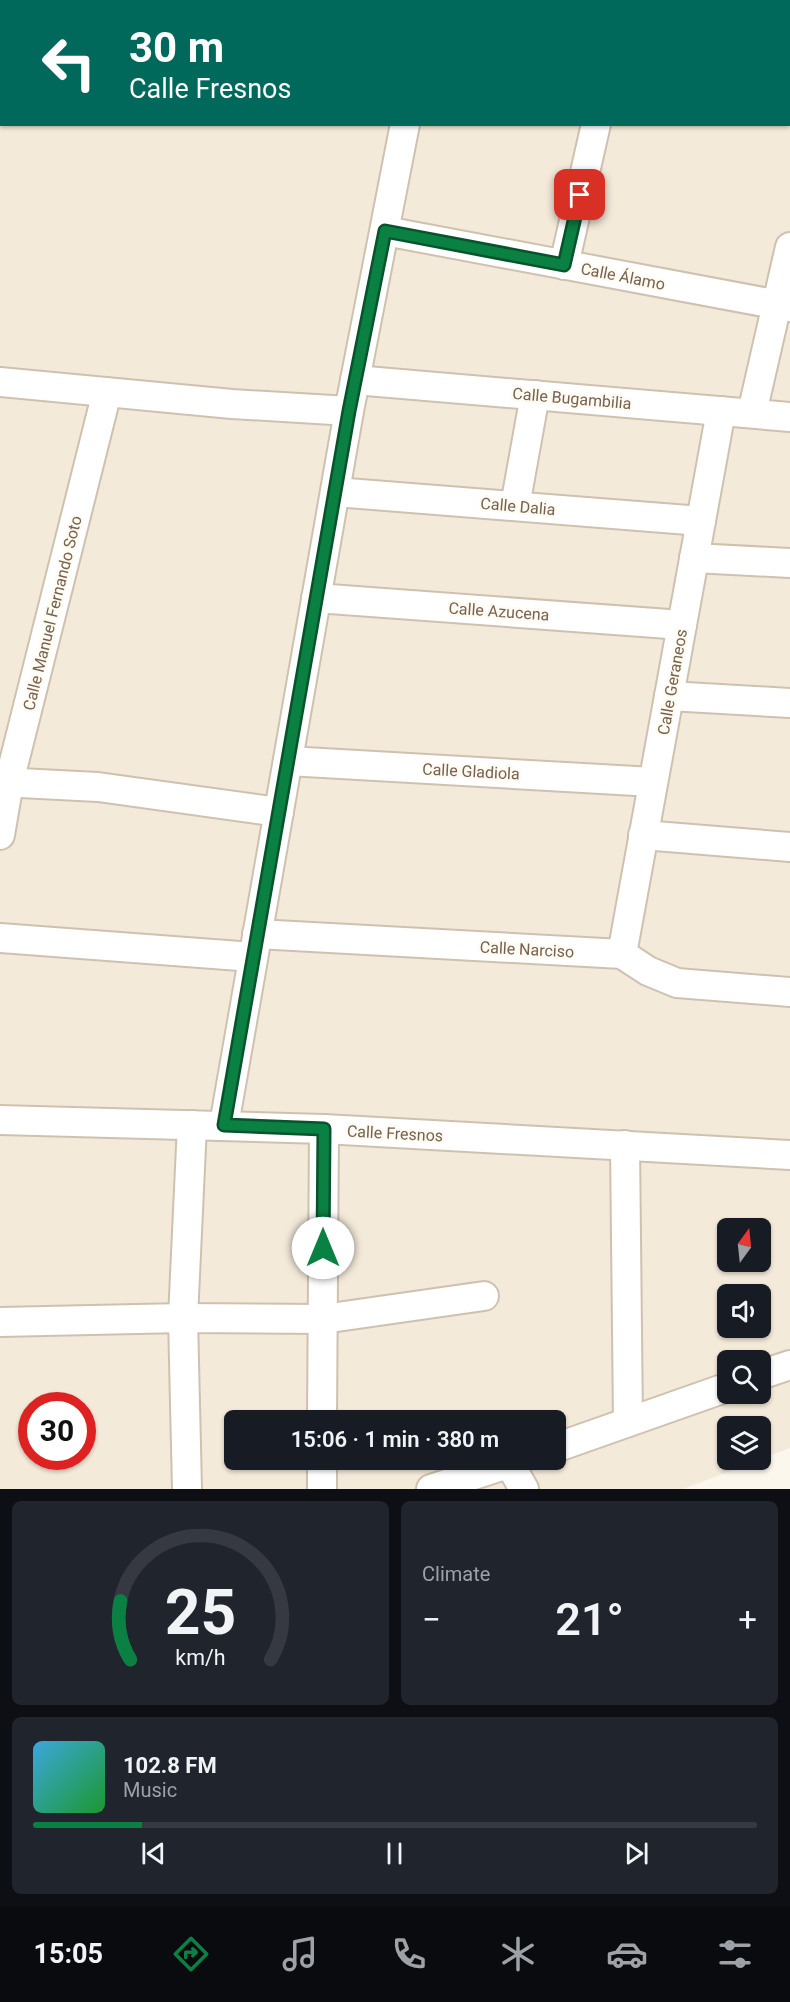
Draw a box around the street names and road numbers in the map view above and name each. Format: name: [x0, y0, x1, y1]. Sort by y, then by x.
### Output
street label: Calle Álamo: [579, 259, 667, 294]
street label: Calle Bugambilia: [512, 384, 632, 413]
street label: Calle Dalia: [480, 494, 556, 519]
street label: Calle Manuel Fernando Soto: [19, 514, 86, 712]
street label: Calle Azucena: [448, 598, 550, 624]
street label: Calle Geraneos: [654, 628, 691, 737]
street label: Calle Gladiola: [422, 759, 520, 784]
street label: Calle Narciso: [479, 938, 575, 961]
street label: Calle Fresnos: [346, 1121, 444, 1146]

